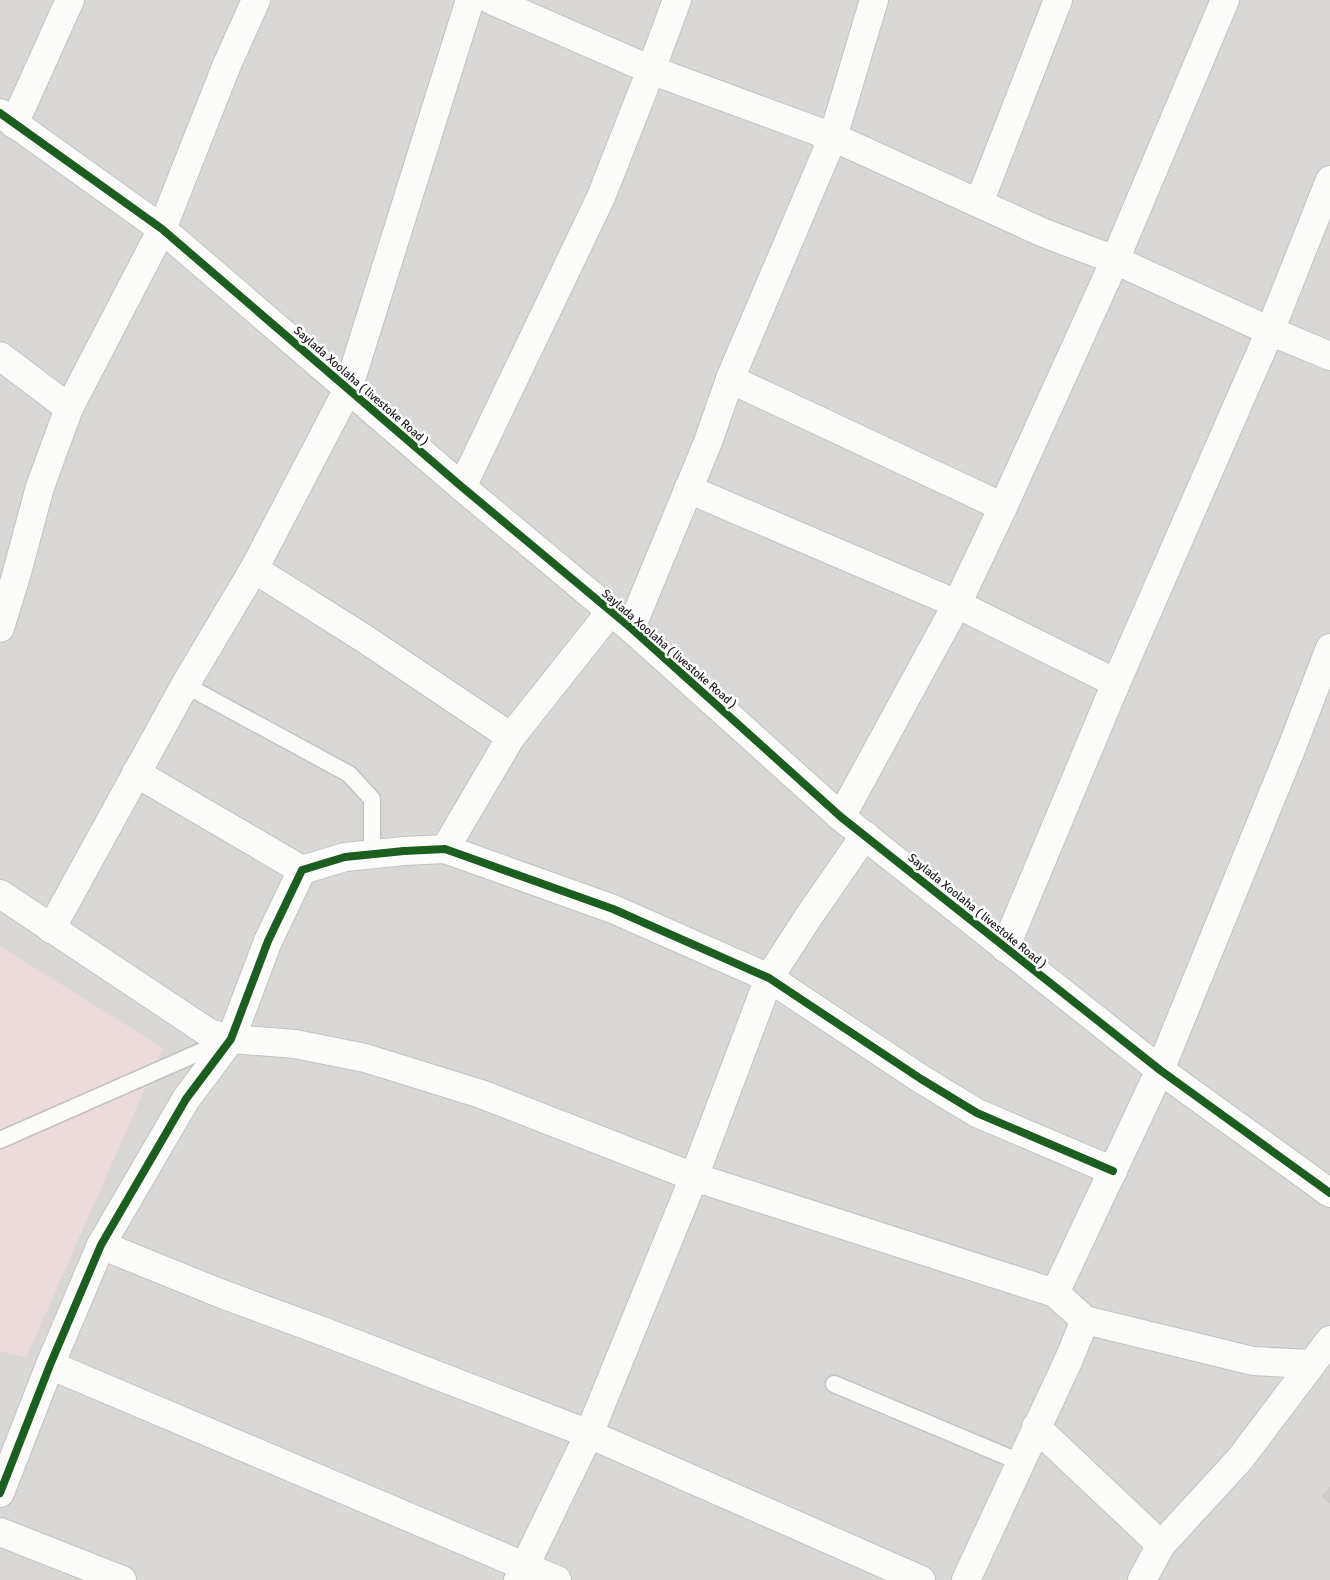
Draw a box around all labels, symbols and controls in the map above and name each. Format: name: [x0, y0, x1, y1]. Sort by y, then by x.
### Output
street label: Saylada Xoolaha ( livestoke Road ): [290, 323, 432, 449]
street label: Saylada Xoolaha ( livestoke Road ): [598, 586, 740, 712]
street label: Saylada Xoolaha ( livestoke Road ): [905, 850, 1049, 972]

